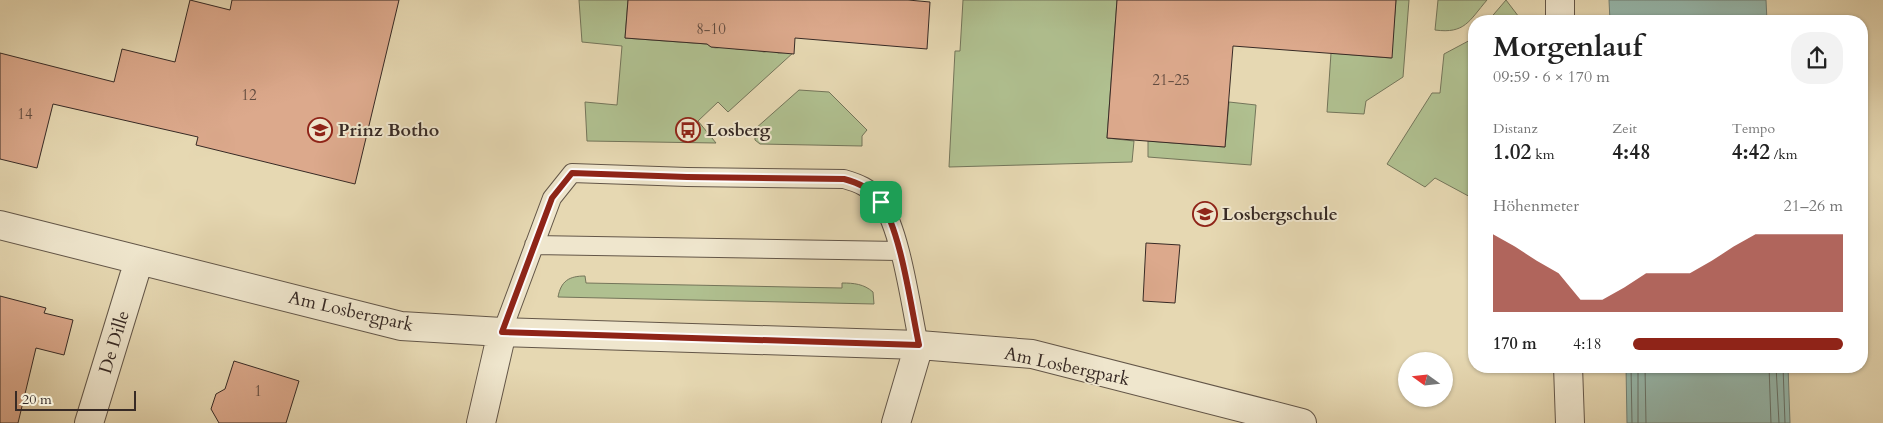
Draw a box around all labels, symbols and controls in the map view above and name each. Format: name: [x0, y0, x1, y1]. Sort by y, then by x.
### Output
house number: 8-10: [696, 19, 726, 39]
text: Morgenlauf: [1493, 28, 1642, 66]
button: share: [1791, 32, 1843, 84]
text: 09:59 · 6 × 170 m: [1493, 66, 1610, 88]
house number: 21-25: [1152, 70, 1190, 90]
house number: 12: [241, 85, 257, 105]
house number: 14: [17, 104, 33, 124]
school or university icon: Prinz Botho: [307, 117, 333, 143]
bus stop icon: Losberg: [675, 117, 701, 143]
place label: Prinz Botho: [338, 118, 439, 143]
place label: Losberg: [706, 118, 771, 143]
text: Distanz: [1493, 119, 1538, 138]
text: Zeit: [1612, 119, 1637, 138]
text: Tempo: [1732, 119, 1775, 138]
text: 1.02: [1493, 138, 1531, 167]
text: 4:48: [1612, 138, 1651, 167]
text: 4:42: [1732, 138, 1770, 167]
text: km: [1531, 145, 1554, 164]
text: /km: [1770, 145, 1798, 164]
pin: [860, 181, 902, 223]
icon: arrive: [867, 188, 895, 216]
text: Höhenmeter: [1493, 195, 1579, 217]
text: 21–26 m: [1784, 195, 1843, 217]
school or university icon: Losbergschule: [1192, 201, 1218, 227]
place label: Losbergschule: [1222, 202, 1338, 227]
street label: Am Losbergpark: [286, 285, 416, 338]
street label: De Dille: [93, 308, 136, 377]
text: 170 m: [1493, 333, 1537, 355]
text: 4:18: [1573, 333, 1602, 355]
street label: Am Losbergpark: [1002, 341, 1132, 392]
north arrow: [1398, 352, 1452, 408]
map controls: [1398, 352, 1453, 407]
house number: 1: [254, 381, 262, 401]
scale bar: [15, 388, 136, 411]
text: 20 m: [22, 390, 52, 409]

